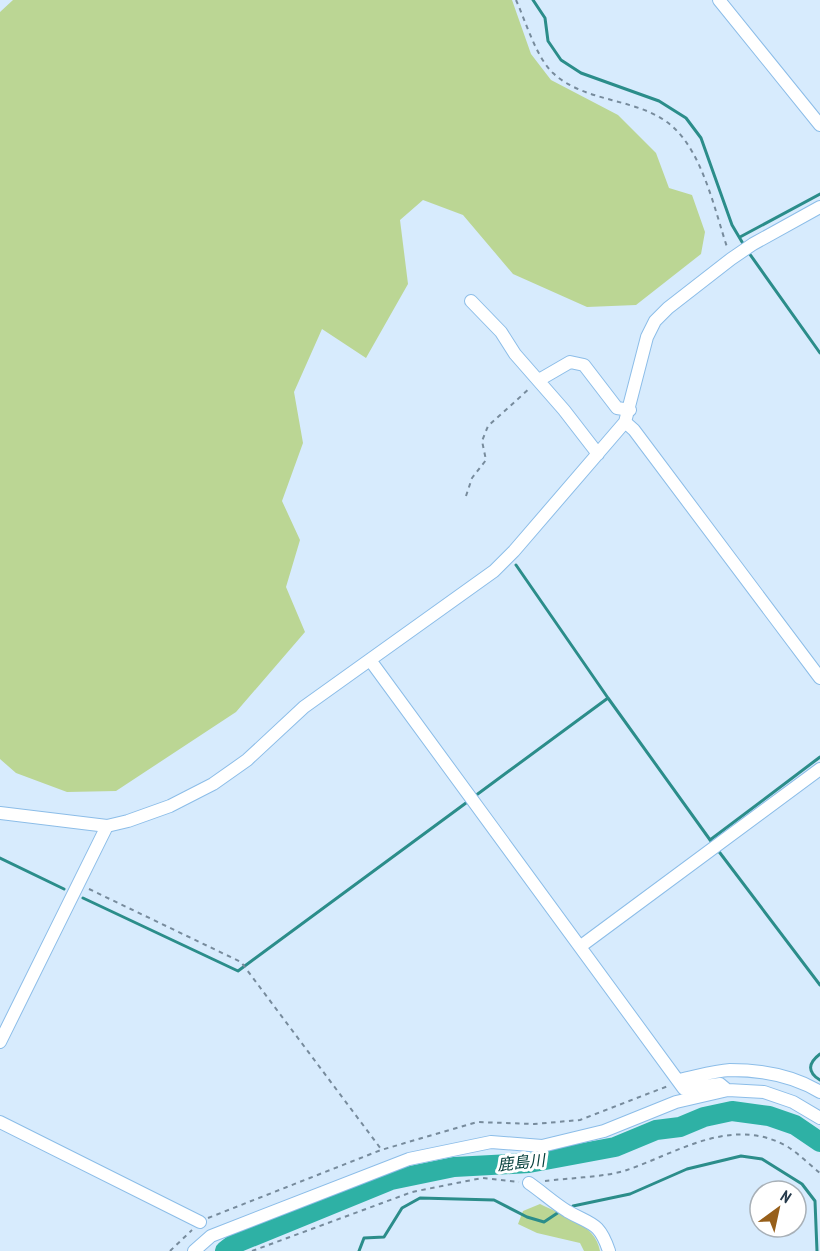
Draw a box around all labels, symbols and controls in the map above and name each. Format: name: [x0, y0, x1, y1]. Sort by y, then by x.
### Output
water label: 鹿島川: [496, 1149, 548, 1174]
north arrow: [748, 1179, 808, 1239]
text: N: [777, 1186, 795, 1207]

